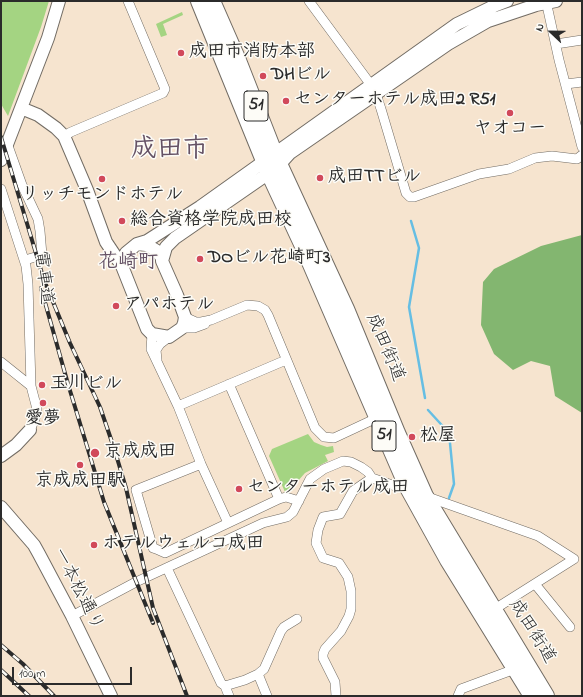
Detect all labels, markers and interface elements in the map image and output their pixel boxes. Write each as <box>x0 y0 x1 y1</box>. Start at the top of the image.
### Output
north arrow <box>531 12 571 52</box>
text: N <box>531 21 549 34</box>
place label: 成田市消防本部 <box>189 42 315 64</box>
marker: 成田市消防本部 <box>176 48 186 58</box>
place label: DHビル <box>271 65 331 87</box>
marker: DHビル <box>258 71 268 81</box>
place label: センターホテル成田2 R51 <box>294 90 495 112</box>
road number: 51 <box>244 91 268 121</box>
marker: センターホテル成田2 R51 <box>281 96 291 106</box>
marker: ヤオコー <box>505 108 515 118</box>
place label: ヤオコー <box>474 119 546 141</box>
district label: 成田市 <box>131 136 209 168</box>
place label: 成田TTビル <box>328 167 421 189</box>
marker: 成田TTビル <box>315 173 325 183</box>
marker: リッチモンドホテル <box>97 174 107 184</box>
place label: リッチモンドホテル <box>21 185 183 207</box>
place label: 総合資格学院成田校 <box>130 210 292 232</box>
marker: 総合資格学院成田校 <box>117 216 127 226</box>
place label: DOビル花崎町3 <box>208 248 330 270</box>
street label: 電車道 <box>28 250 56 306</box>
district label: 花崎町 <box>98 252 158 276</box>
marker: DOビル花崎町3 <box>195 254 205 264</box>
place label: アパホテル <box>124 295 214 317</box>
marker: アパホテル <box>111 301 121 311</box>
street label: 成田街道 <box>360 311 408 385</box>
place label: 玉川ビル <box>50 374 122 396</box>
marker: 玉川ビル <box>37 380 47 390</box>
marker: 愛夢 <box>38 398 48 408</box>
place label: 愛夢 <box>25 409 61 431</box>
road number: 51 <box>372 421 396 451</box>
place label: 松屋 <box>420 426 456 448</box>
marker: 松屋 <box>407 432 417 442</box>
place label: 京成成田 <box>104 442 176 464</box>
marker: 京成成田 <box>89 447 101 459</box>
marker: 京成成田駅 <box>75 460 85 470</box>
place label: 京成成田駅 <box>35 471 125 493</box>
place label: センターホテル成田 <box>247 478 409 500</box>
marker: センターホテル成田 <box>234 484 244 494</box>
place label: ホテルウェルコ成田 <box>102 534 264 556</box>
marker: ホテルウェルコ成田 <box>89 540 99 550</box>
street label: 一本松通り <box>47 545 107 635</box>
street label: 成田街道 <box>503 596 559 668</box>
scale bar <box>14 659 134 685</box>
text: 100 m <box>19 665 46 683</box>

